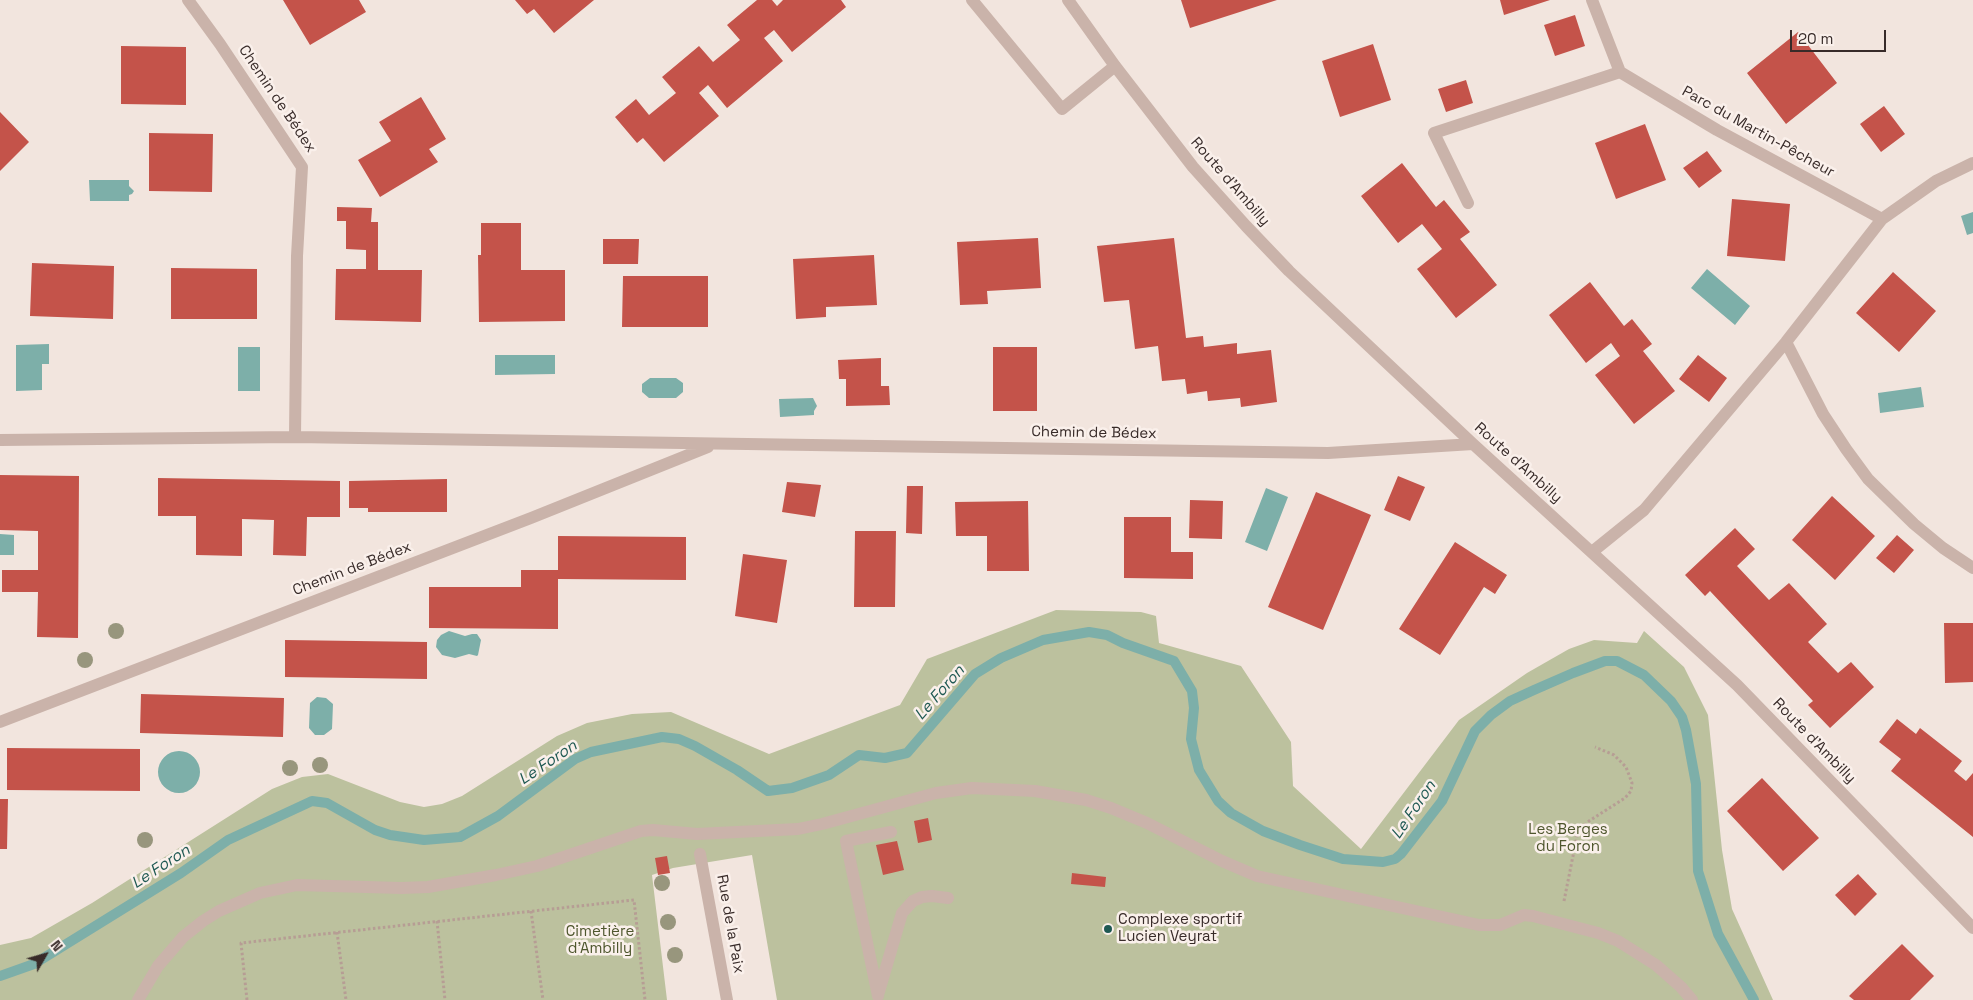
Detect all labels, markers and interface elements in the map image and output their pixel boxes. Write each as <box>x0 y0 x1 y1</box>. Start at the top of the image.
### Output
scale bar <box>1793 20 1889 52</box>
text: 20 m <box>1798 29 1833 48</box>
street label: Chemin de Bédex <box>234 42 320 156</box>
street label: Parc du Martin-Pêcheur <box>1679 82 1837 182</box>
street label: Route d'Ambilly <box>1187 134 1273 230</box>
street label: Route d'Ambilly <box>1471 419 1565 507</box>
street label: Chemin de Bédex <box>1031 423 1157 443</box>
street label: Chemin de Bédex <box>290 538 414 600</box>
water label: Le Foron <box>911 662 969 724</box>
street label: Route d'Ambilly <box>1769 695 1859 787</box>
water label: Le Foron <box>515 737 581 789</box>
water label: Le Foron <box>1388 777 1440 843</box>
park label: Les Berges du Foron <box>1528 821 1608 856</box>
water label: Le Foron <box>128 841 194 893</box>
street label: Rue de la Paix <box>712 873 748 975</box>
place label: Complexe sportif Lucien Veyrat <box>1118 911 1242 946</box>
park label: Cimetière d'Ambilly <box>566 923 634 958</box>
marker: Complexe sportif Lucien Veyrat <box>1102 923 1114 935</box>
north arrow <box>20 930 70 980</box>
text: N <box>47 937 67 955</box>

